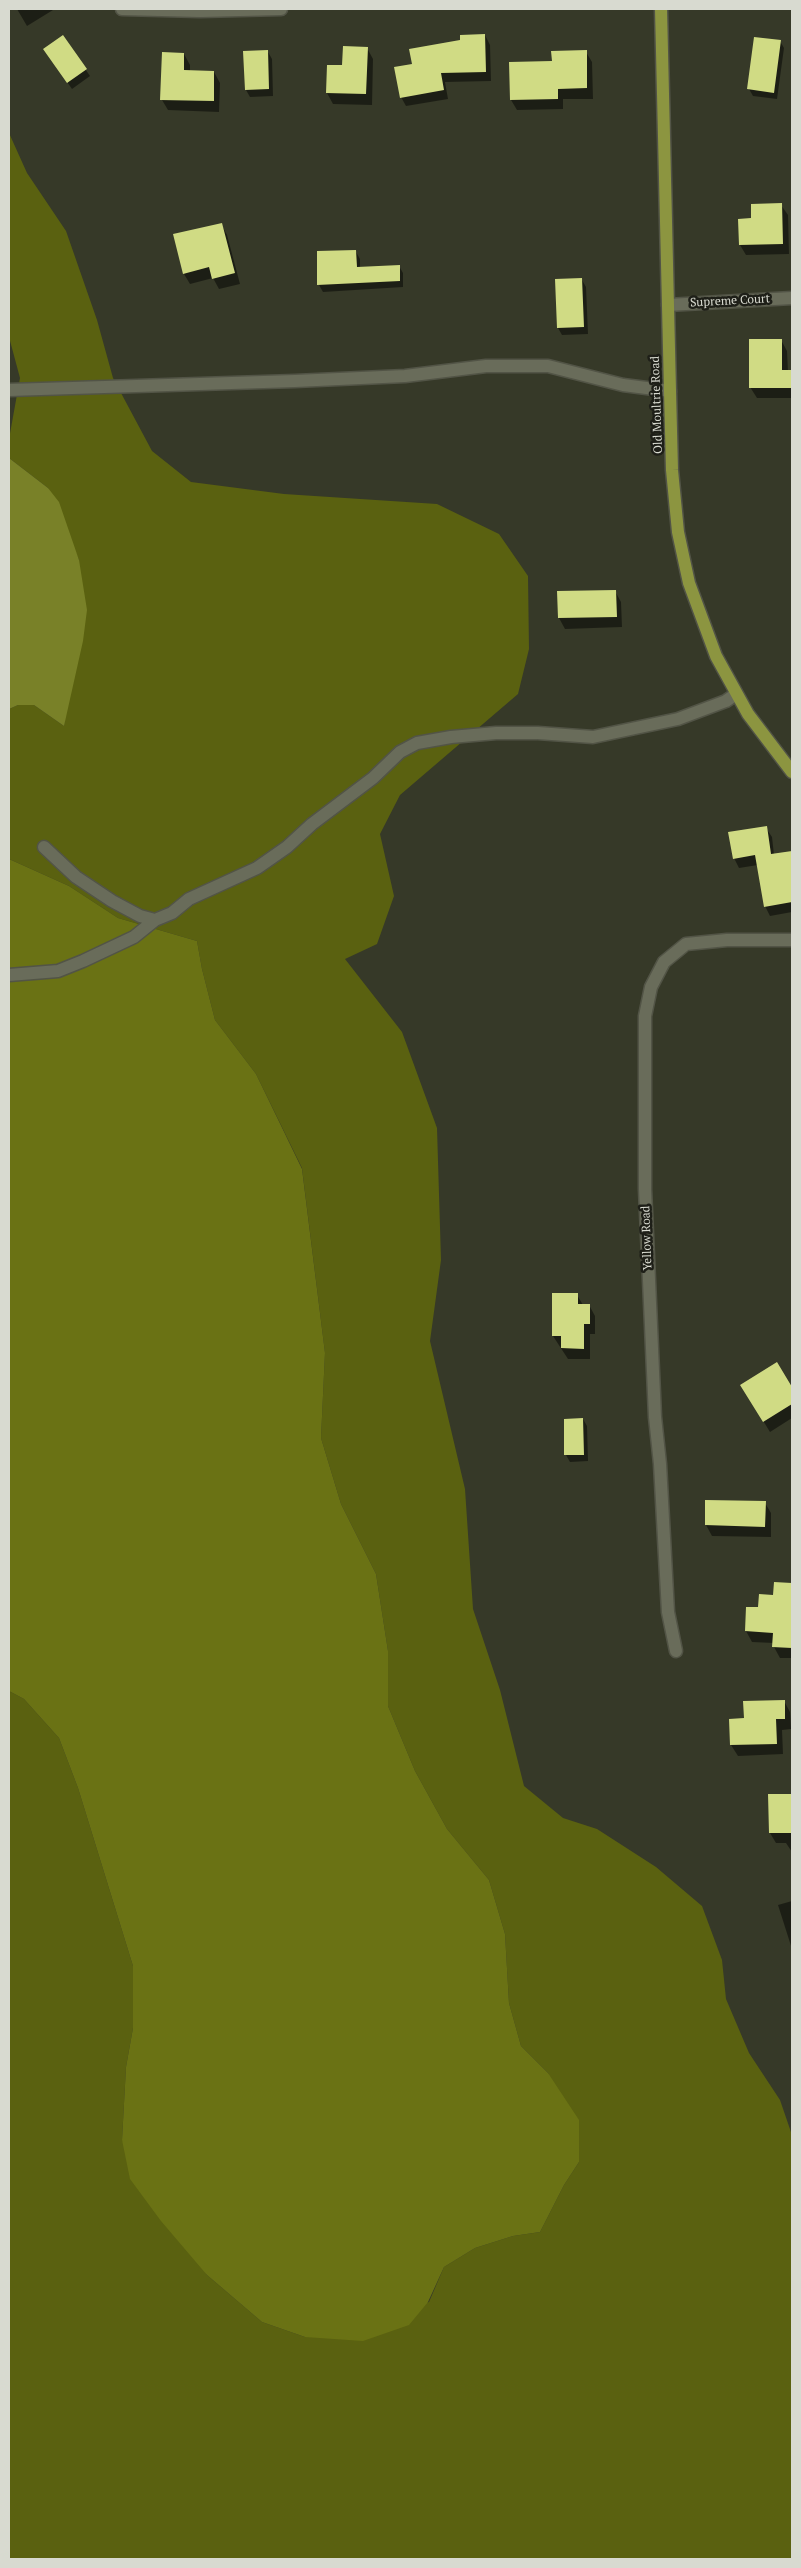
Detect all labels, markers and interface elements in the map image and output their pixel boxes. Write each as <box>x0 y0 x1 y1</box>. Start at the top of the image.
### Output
street label: Supreme Court <box>690 292 770 310</box>
street label: Old Moultrie Road <box>648 356 666 454</box>
street label: Yellow Road <box>639 1205 655 1271</box>

